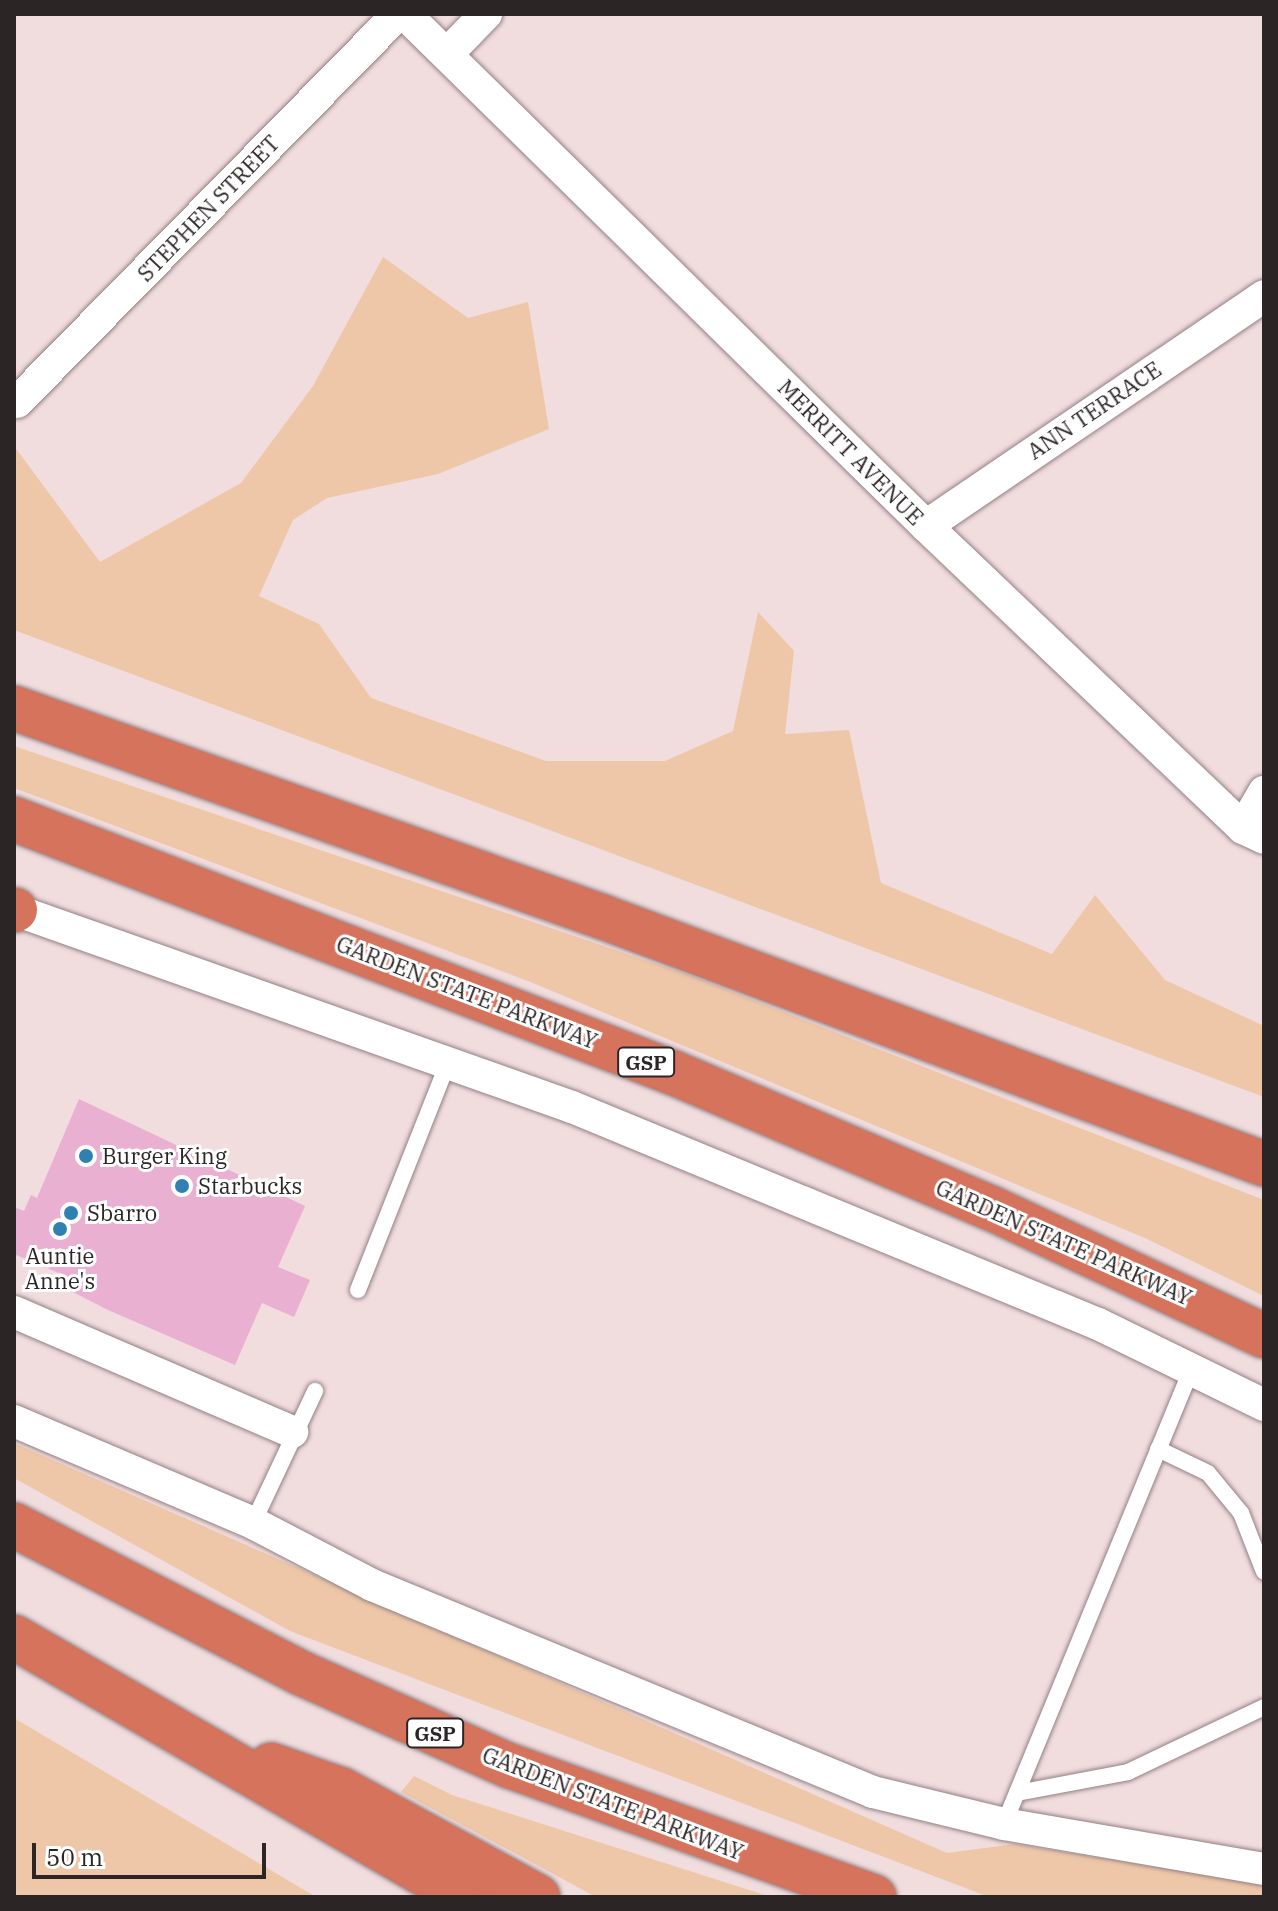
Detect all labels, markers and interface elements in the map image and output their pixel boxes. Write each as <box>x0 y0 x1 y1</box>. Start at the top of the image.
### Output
street label: STEPHEN STREET <box>132 129 284 287</box>
street label: ANN TERRACE <box>1022 356 1166 464</box>
street label: MERRITT AVENUE <box>773 374 929 530</box>
street label: GARDEN STATE PARKWAY <box>333 930 601 1054</box>
road number: GSP <box>616 1046 676 1078</box>
place label: Burger King <box>102 1143 227 1169</box>
marker: Burger King <box>77 1147 95 1165</box>
place label: Starbucks <box>198 1173 302 1199</box>
street label: GARDEN STATE PARKWAY <box>932 1174 1196 1310</box>
marker: Starbucks <box>173 1177 191 1195</box>
place label: Sbarro <box>87 1200 157 1226</box>
marker: Sbarro <box>62 1204 80 1222</box>
marker: Auntie Anne's <box>51 1220 69 1238</box>
place label: Auntie Anne's <box>25 1242 95 1294</box>
road number: GSP <box>405 1717 465 1749</box>
street label: GARDEN STATE PARKWAY <box>479 1741 747 1865</box>
scale bar <box>36 1827 270 1877</box>
text: 50 m <box>46 1841 103 1873</box>

